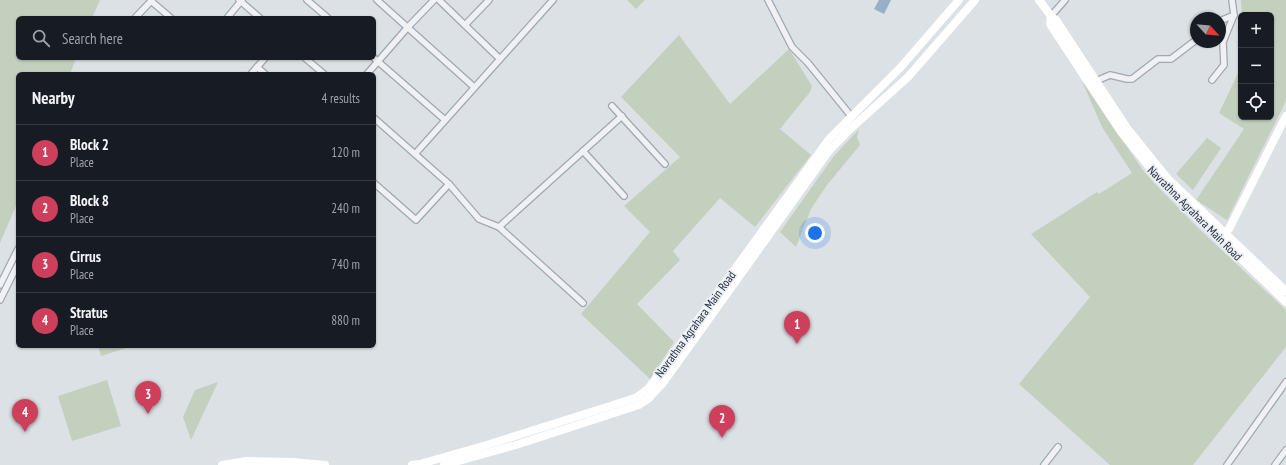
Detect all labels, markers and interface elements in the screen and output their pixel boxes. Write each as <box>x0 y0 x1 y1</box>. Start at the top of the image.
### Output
north arrow <box>1190 12 1226 48</box>
map controls <box>1238 12 1274 120</box>
button: + <box>1238 12 1274 48</box>
search box <box>16 16 376 60</box>
icon: search <box>30 27 52 49</box>
text: Search here <box>62 29 123 48</box>
button: − <box>1238 48 1274 84</box>
button: locate <box>1238 84 1274 120</box>
text: Nearby <box>32 87 75 109</box>
text: 4 results <box>321 90 360 107</box>
text: Block 2 <box>70 135 109 154</box>
text: 1 <box>42 144 48 161</box>
text: 120 m <box>331 144 360 161</box>
text: Place <box>70 154 94 171</box>
street label: Navrathna Agrahara Main Road <box>1145 163 1245 263</box>
text: Block 8 <box>70 191 109 210</box>
text: 2 <box>42 200 48 217</box>
text: 240 m <box>331 200 360 217</box>
text: Place <box>70 210 94 227</box>
your location <box>805 223 825 243</box>
text: Cirrus <box>70 247 101 266</box>
text: 3 <box>42 256 48 273</box>
text: 740 m <box>331 256 360 273</box>
text: Place <box>70 266 94 283</box>
street label: Navrathna Agrahara Main Road <box>651 268 739 380</box>
text: Stratus <box>70 303 108 322</box>
pin: 1 <box>784 311 810 344</box>
text: 4 <box>42 312 48 329</box>
text: 880 m <box>331 312 360 329</box>
text: Place <box>70 322 94 339</box>
pin: 3 <box>135 381 161 414</box>
pin: 4 <box>12 399 38 432</box>
pin: 2 <box>709 405 735 438</box>

